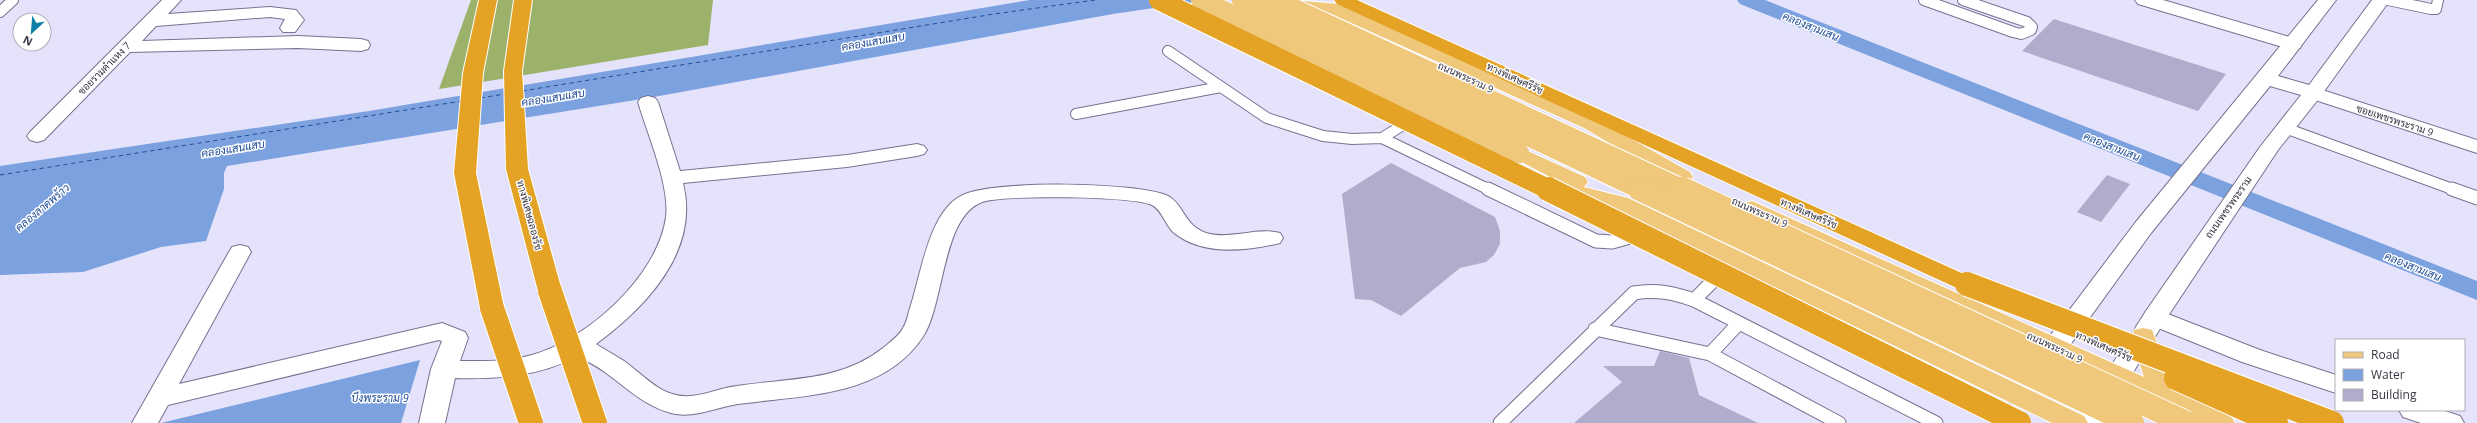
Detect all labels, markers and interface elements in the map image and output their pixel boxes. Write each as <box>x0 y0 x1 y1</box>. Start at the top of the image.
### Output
water label: คลองสามเสน <box>1780 8 1842 44</box>
north arrow <box>12 12 52 52</box>
water label: คลองแสนแสบ <box>840 28 906 54</box>
text: N <box>20 33 35 50</box>
street label: ซอยรามคำแหง 7 <box>74 38 134 98</box>
street label: ถนนพระราม 9 <box>1436 58 1496 96</box>
street label: ทางพิเศษศรีรัช <box>1484 59 1546 97</box>
water label: คลองแสนแสบ <box>520 85 586 109</box>
street label: ซอยเพชรพระราม 9 <box>2355 101 2436 139</box>
water label: คลองสามเสน <box>2081 128 2143 164</box>
water label: คลองแสนแสบ <box>200 136 266 160</box>
street label: ถนนเพชรพระราม <box>2201 173 2255 241</box>
street label: ทางพิเศษฉลองรัช <box>514 178 546 252</box>
water label: คลองลาดพร้าว <box>12 180 73 234</box>
street label: ถนนพระราม 9 <box>1730 193 1791 231</box>
street label: ทางพิเศษศรีรัช <box>1778 194 1840 232</box>
water label: คลองสามเสน <box>2382 248 2444 284</box>
street label: ทางพิเศษศรีรัช <box>2073 327 2135 365</box>
street label: ถนนพระราม 9 <box>2025 328 2085 366</box>
legend <box>2335 339 2465 411</box>
text: Road <box>2371 346 2400 363</box>
text: Water <box>2371 366 2405 383</box>
text: Building <box>2371 386 2417 403</box>
water label: บึงพระราม 9 <box>351 390 409 405</box>

